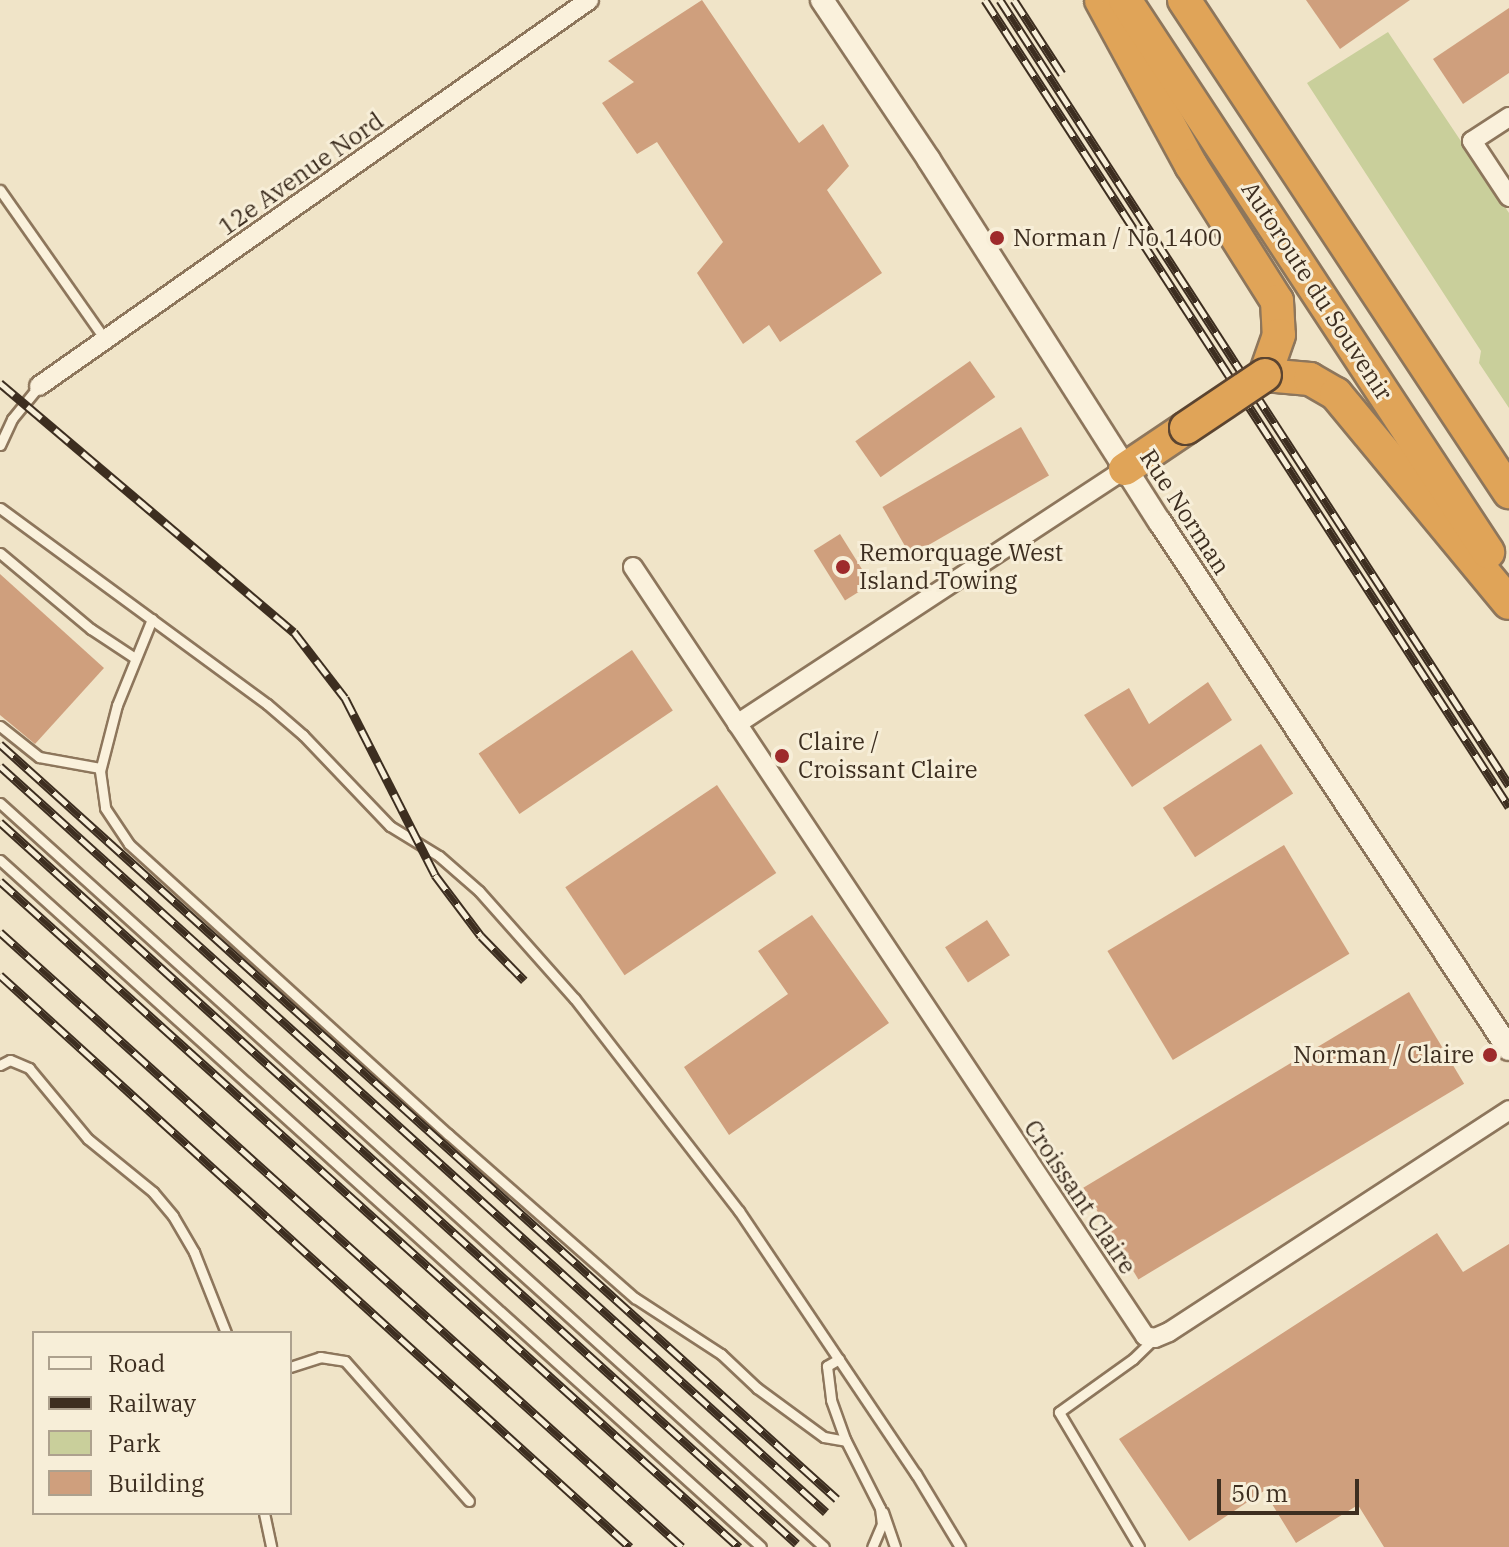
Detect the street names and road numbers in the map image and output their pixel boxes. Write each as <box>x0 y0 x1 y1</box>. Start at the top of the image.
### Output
street label: 12e Avenue Nord <box>213 106 389 242</box>
street label: Autoroute du Souvenir <box>1235 176 1399 406</box>
street label: Rue Norman <box>1134 444 1236 580</box>
street label: Croissant Claire <box>1018 1114 1142 1280</box>

